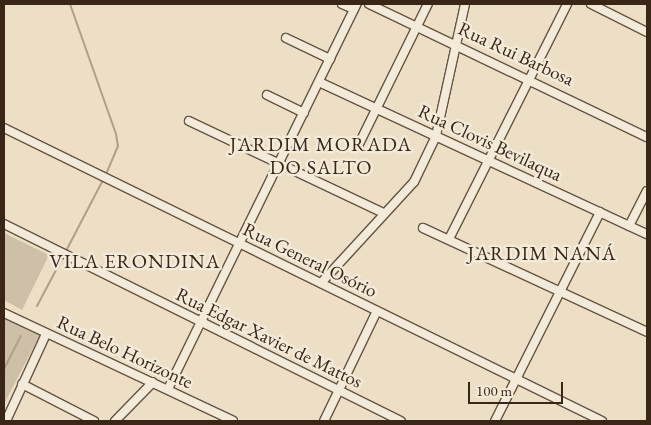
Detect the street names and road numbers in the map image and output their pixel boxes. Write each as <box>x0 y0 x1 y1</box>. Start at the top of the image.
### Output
street label: Rua Rui Barbosa <box>455 17 577 91</box>
street label: Rua Clovis Bevilaqua <box>414 100 566 186</box>
street label: Rua General Osório <box>239 218 381 302</box>
street label: Rua Edgar Xavier de Mattos <box>172 283 366 393</box>
street label: Rua Belo Horizonte <box>54 311 196 393</box>

